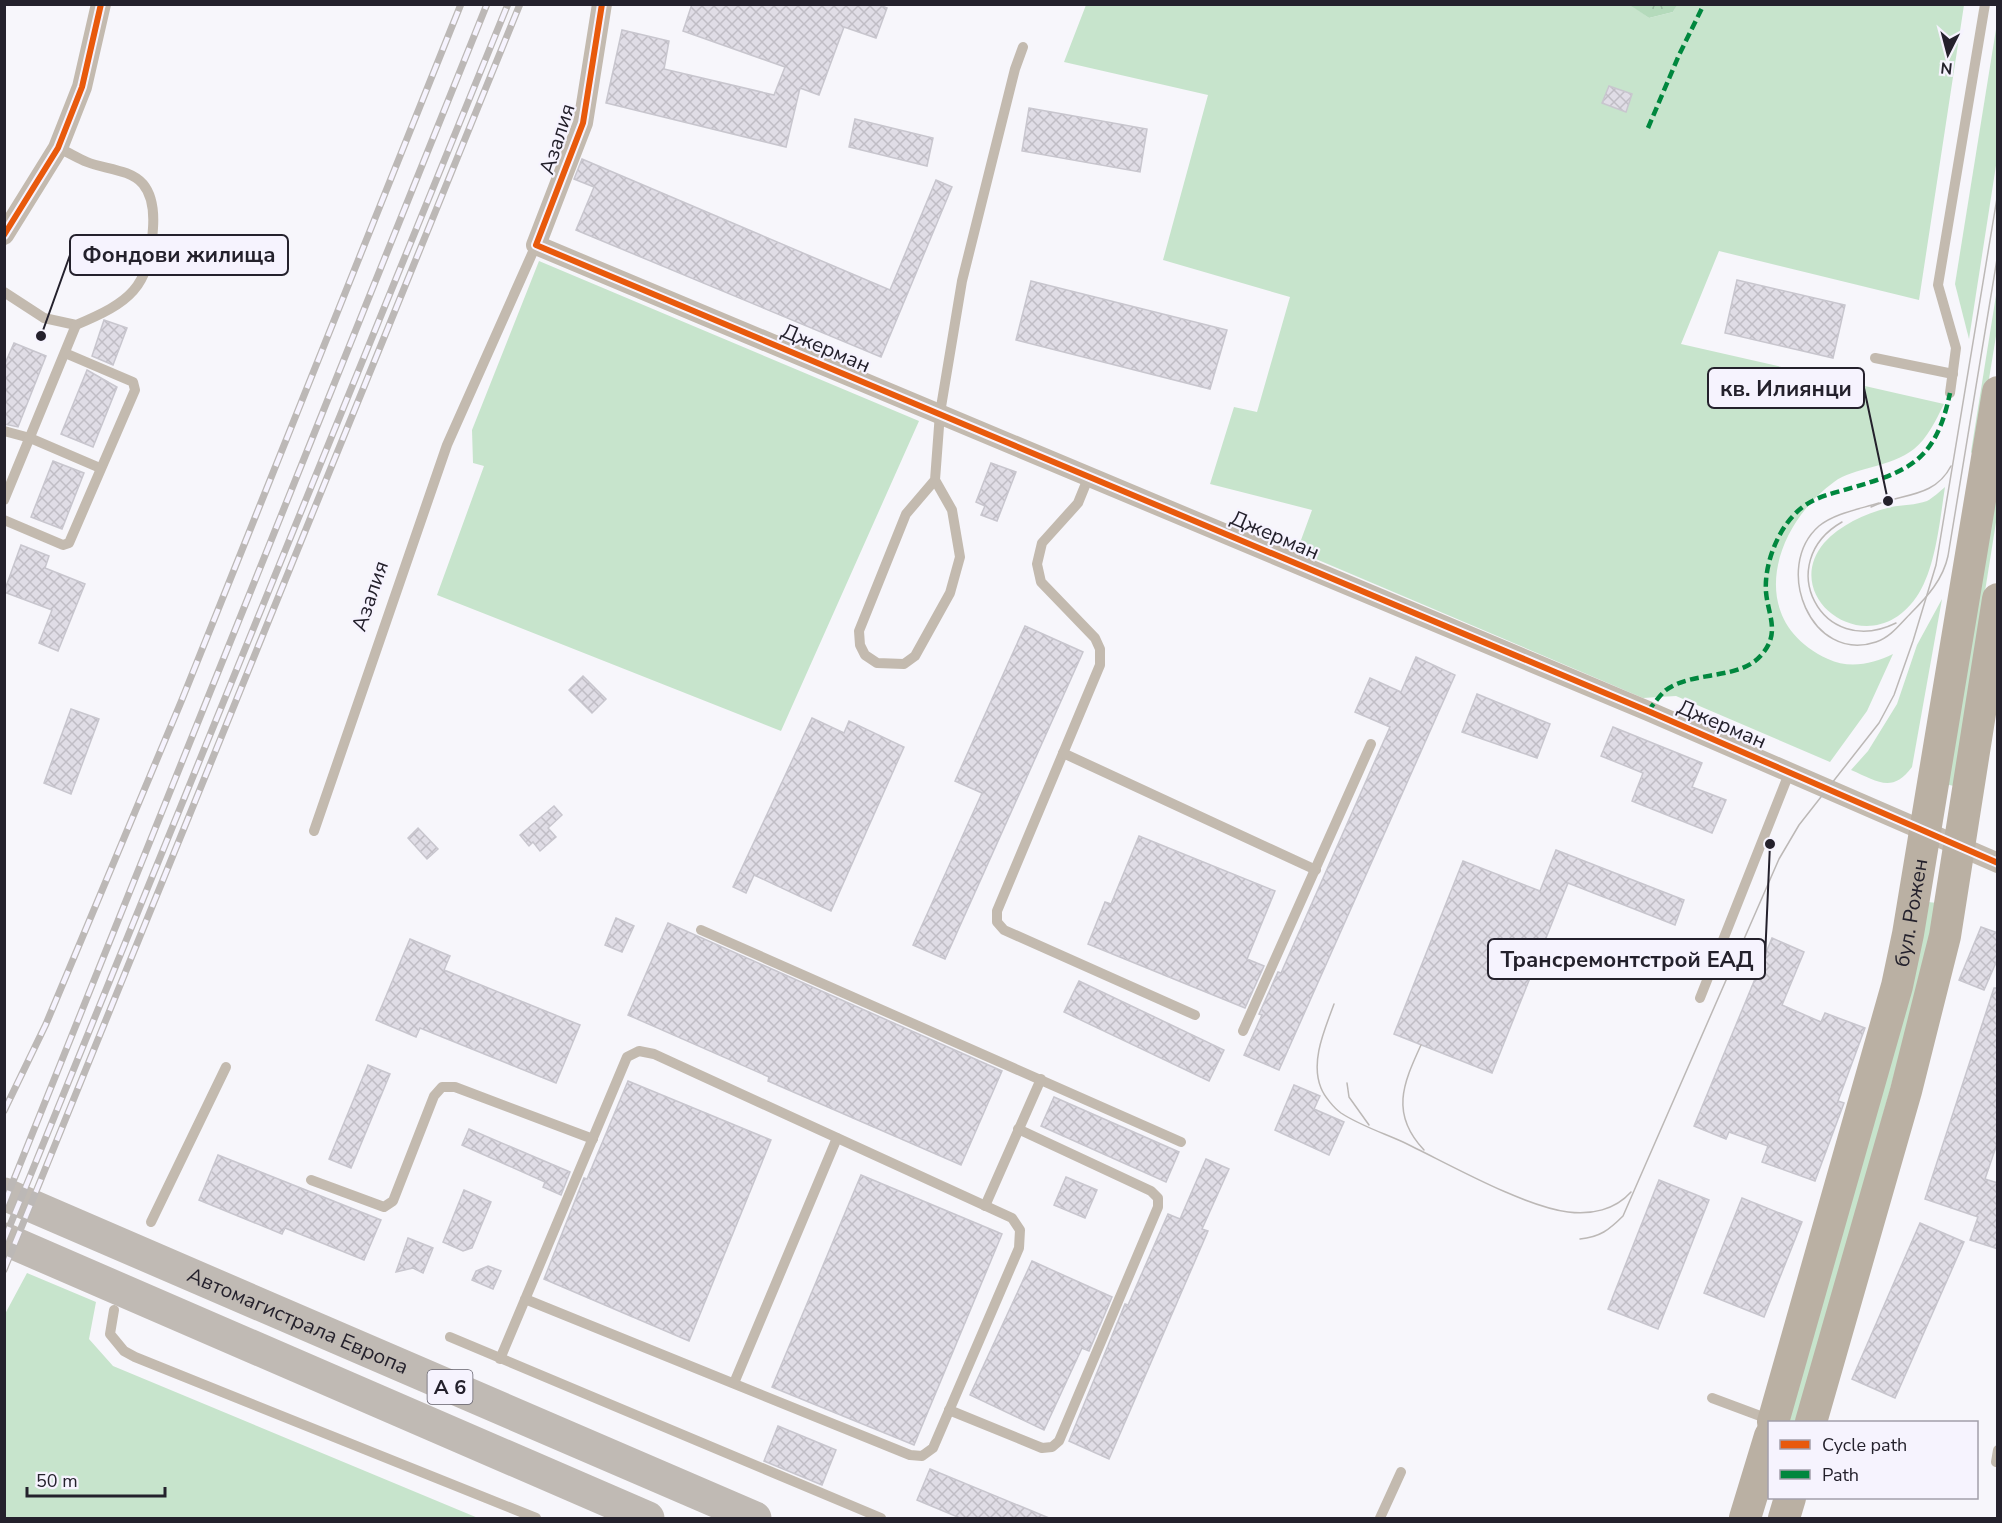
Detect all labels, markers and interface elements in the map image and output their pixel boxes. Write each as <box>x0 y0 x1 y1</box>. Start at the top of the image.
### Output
north arrow <box>1918 24 1978 84</box>
text: N <box>1939 56 1954 79</box>
street label: Азалия <box>532 100 582 178</box>
callout: Фондови жилища <box>70 235 288 275</box>
text: Фондови жилища <box>82 240 276 270</box>
street label: Джерман <box>777 317 875 379</box>
callout: кв. Илиянци <box>1708 368 1864 408</box>
text: кв. Илиянци <box>1720 374 1852 404</box>
street label: Джерман <box>1226 504 1324 566</box>
street label: Азалия <box>345 557 395 635</box>
street label: Джерман <box>1673 693 1771 755</box>
street label: бул. Рожен <box>1887 856 1934 969</box>
callout: Трансремонтстрой ЕАД <box>1488 939 1765 979</box>
text: Трансремонтстрой ЕАД <box>1501 945 1754 975</box>
street label: Автомагистрала Европа <box>183 1261 413 1381</box>
road number: A 6 <box>428 1370 472 1404</box>
legend <box>1768 1421 1978 1499</box>
text: Cycle path <box>1822 1433 1907 1457</box>
scale bar <box>27 1460 165 1498</box>
text: Path <box>1822 1463 1859 1487</box>
text: 50 m <box>36 1469 78 1493</box>

